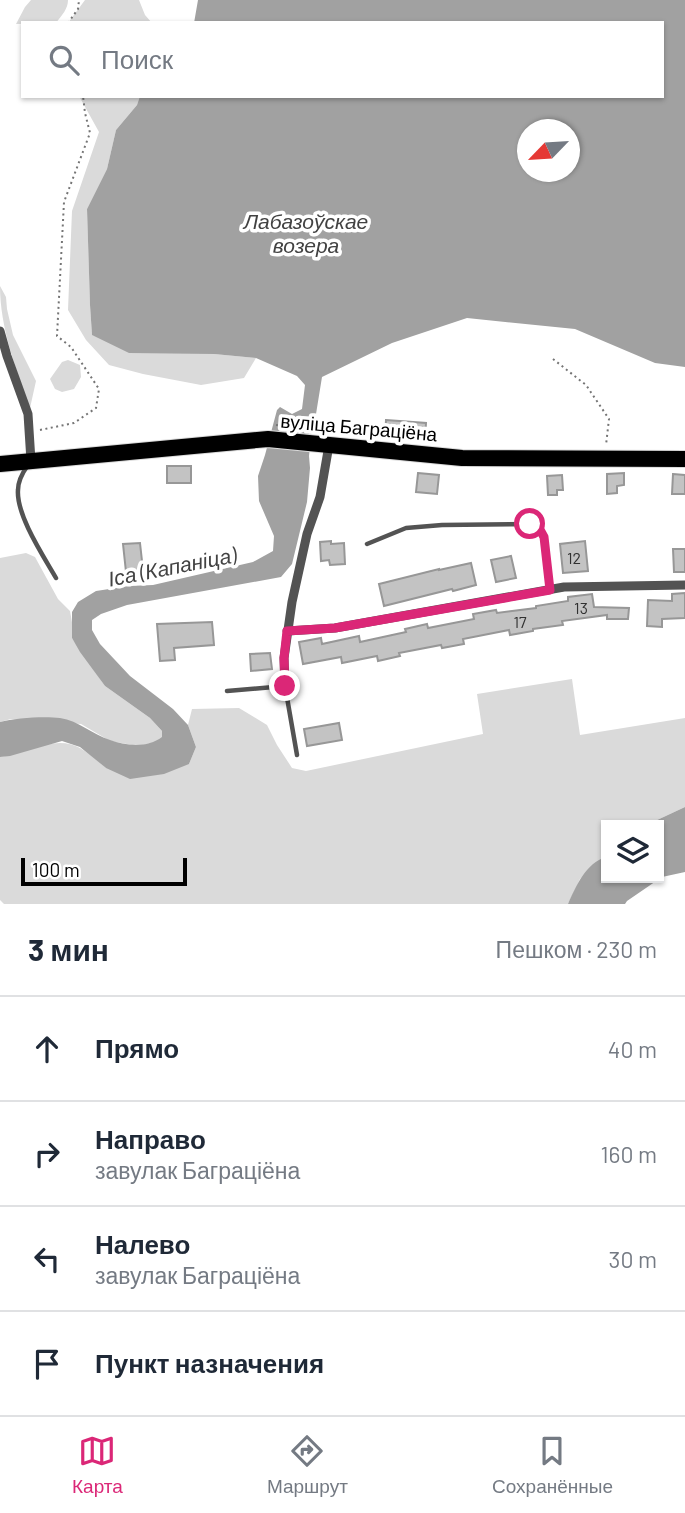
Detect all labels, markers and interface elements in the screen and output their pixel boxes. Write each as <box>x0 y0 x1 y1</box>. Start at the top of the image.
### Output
search box <box>21 21 664 98</box>
icon: search <box>45 41 83 79</box>
text: Поиск <box>101 43 173 74</box>
north arrow <box>517 119 580 182</box>
water label: Лабазоўскае возера <box>242 208 368 257</box>
street label: вуліца Баграціёна <box>280 409 439 445</box>
route start <box>514 508 545 539</box>
water label: Іса (Капаніца) <box>106 541 239 591</box>
house number: 12 <box>567 548 581 567</box>
house number: 13 <box>574 598 588 617</box>
house number: 17 <box>513 612 527 631</box>
route end <box>269 670 300 701</box>
map controls <box>601 820 664 883</box>
button: layers <box>601 820 664 883</box>
scale bar <box>21 855 187 887</box>
text: 100 m <box>32 858 80 881</box>
text: 3 мин <box>28 931 109 967</box>
text: Пешком · 230 m <box>496 935 657 963</box>
icon: ahead <box>28 1030 66 1068</box>
text: Прямо <box>95 1032 179 1063</box>
text: 40 m <box>608 1035 657 1063</box>
text: Направо <box>95 1123 206 1154</box>
icon: right <box>28 1135 66 1173</box>
text: 160 m <box>600 1140 657 1168</box>
text: завулак Баграціёна <box>95 1156 300 1184</box>
text: Налево <box>95 1228 190 1259</box>
icon: left <box>28 1240 66 1278</box>
text: 30 m <box>609 1245 657 1273</box>
text: завулак Баграціёна <box>95 1261 300 1289</box>
icon: arrive <box>28 1345 66 1383</box>
text: Пункт назначения <box>95 1347 324 1378</box>
tab: Карта <box>72 1432 123 1498</box>
tab: Маршрут <box>267 1432 348 1498</box>
tab: Сохранённые <box>492 1432 613 1498</box>

